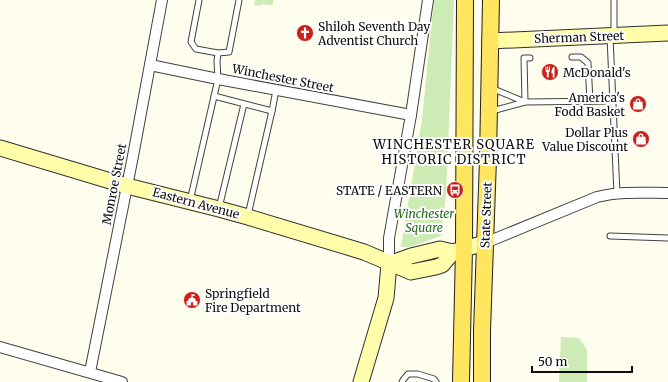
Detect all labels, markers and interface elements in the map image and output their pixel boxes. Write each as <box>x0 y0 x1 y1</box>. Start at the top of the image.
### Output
place label: Shiloh Seventh Day Adventist Church <box>317 19 430 48</box>
church icon: Shiloh Seventh Day Adventist Church <box>295 23 315 43</box>
street label: Sherman Street <box>534 28 625 46</box>
street label: Winchester Street <box>230 61 335 95</box>
restaurant icon: McDonald's <box>540 62 560 82</box>
place label: McDonald's <box>563 65 631 80</box>
place label: America's Fodd Basket <box>555 90 625 119</box>
shop icon: America's Fodd Basket <box>628 94 648 114</box>
place label: Dollar Plus Value Discount <box>541 125 628 154</box>
shop icon: Dollar Plus Value Discount <box>631 129 651 149</box>
district label: WINCHESTER SQUARE HISTORIC DISTRICT <box>372 136 535 168</box>
street label: Monroe Street <box>99 142 129 226</box>
bus stop icon: STATE / EASTERN <box>445 180 465 200</box>
street label: State Street <box>477 181 495 248</box>
place label: STATE / EASTERN <box>336 183 443 198</box>
street label: Eastern Avenue <box>151 184 241 222</box>
park label: Winchester Square <box>394 206 455 235</box>
place label: Springfield Fire Department <box>205 286 301 315</box>
public building icon: Springfield Fire Department <box>182 290 202 310</box>
scale bar <box>532 348 632 374</box>
text: 50 m <box>538 354 567 369</box>

